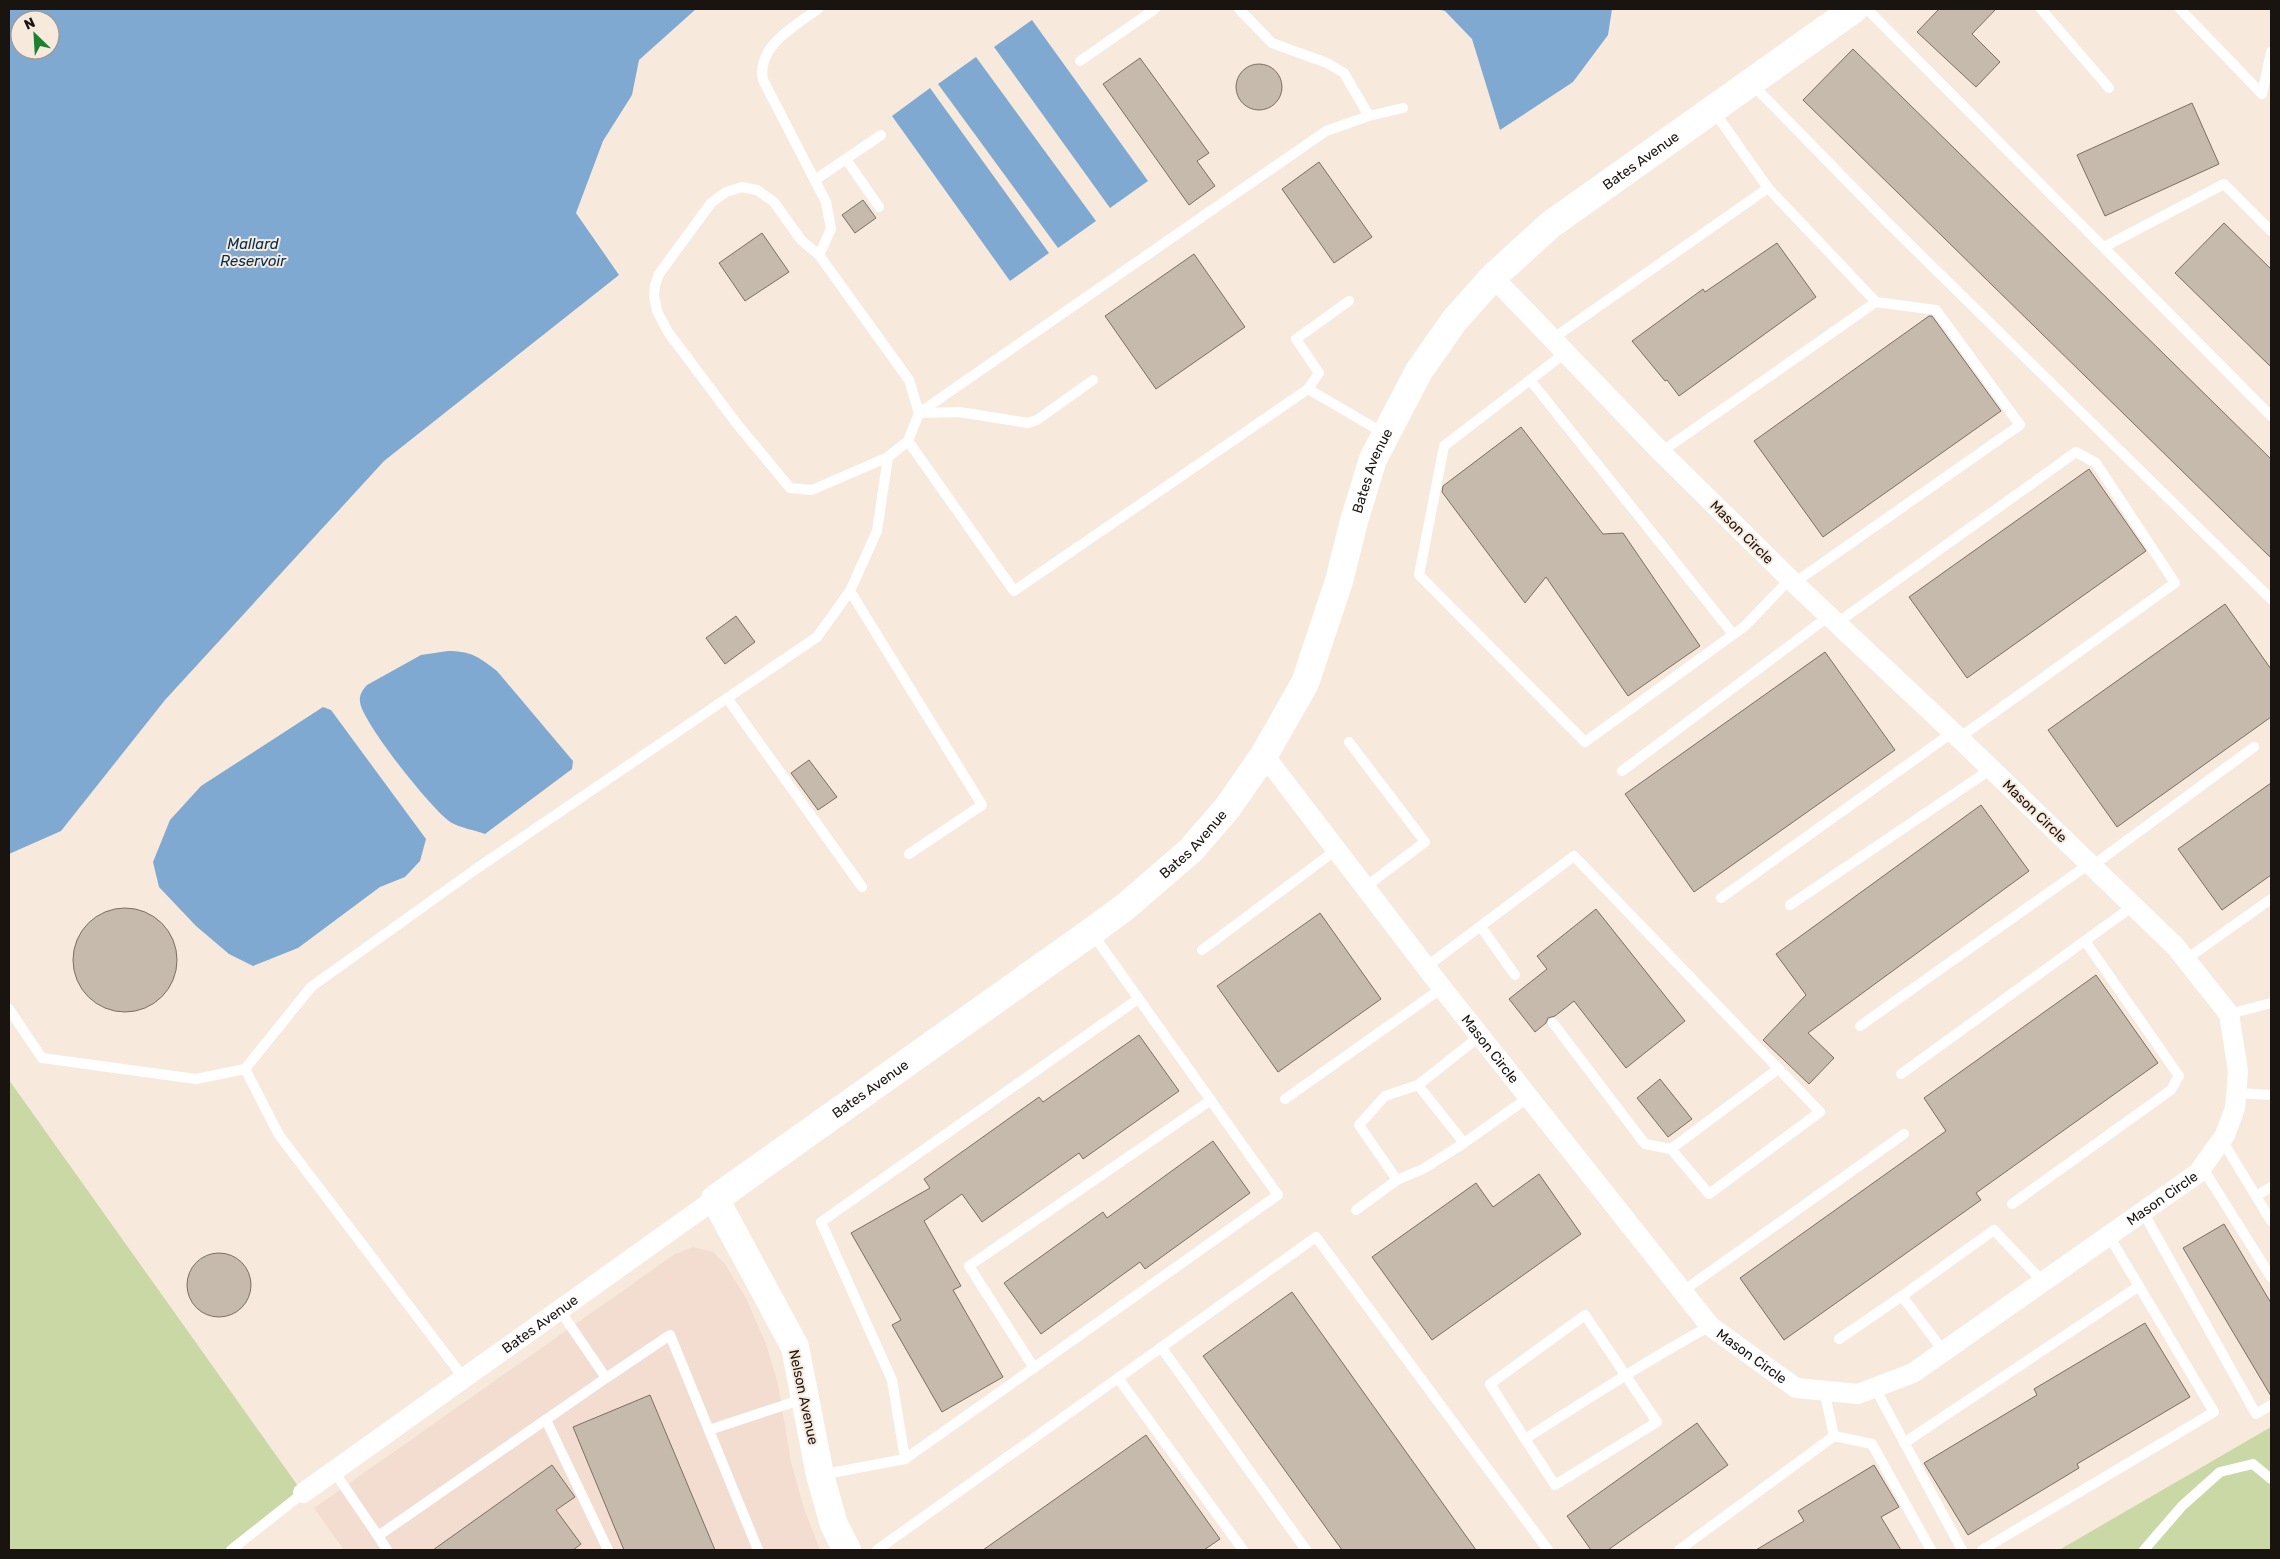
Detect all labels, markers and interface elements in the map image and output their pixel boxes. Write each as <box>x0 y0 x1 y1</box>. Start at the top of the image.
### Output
north arrow <box>10 10 60 60</box>
text: N <box>22 14 38 34</box>
street label: Bates Avenue <box>1600 128 1683 194</box>
water label: Mallard Reservoir <box>220 235 287 270</box>
street label: Bates Avenue <box>1349 426 1397 515</box>
street label: Mason Circle <box>1706 497 1777 568</box>
street label: Mason Circle <box>1999 776 2070 846</box>
street label: Bates Avenue <box>1156 806 1231 882</box>
street label: Mason Circle <box>1458 1012 1522 1087</box>
street label: Bates Avenue <box>829 1056 912 1122</box>
street label: Mason Circle <box>2124 1168 2201 1229</box>
street label: Bates Avenue <box>499 1291 582 1357</box>
street label: Mason Circle <box>1713 1325 1790 1388</box>
street label: Nelson Avenue <box>785 1348 822 1446</box>

